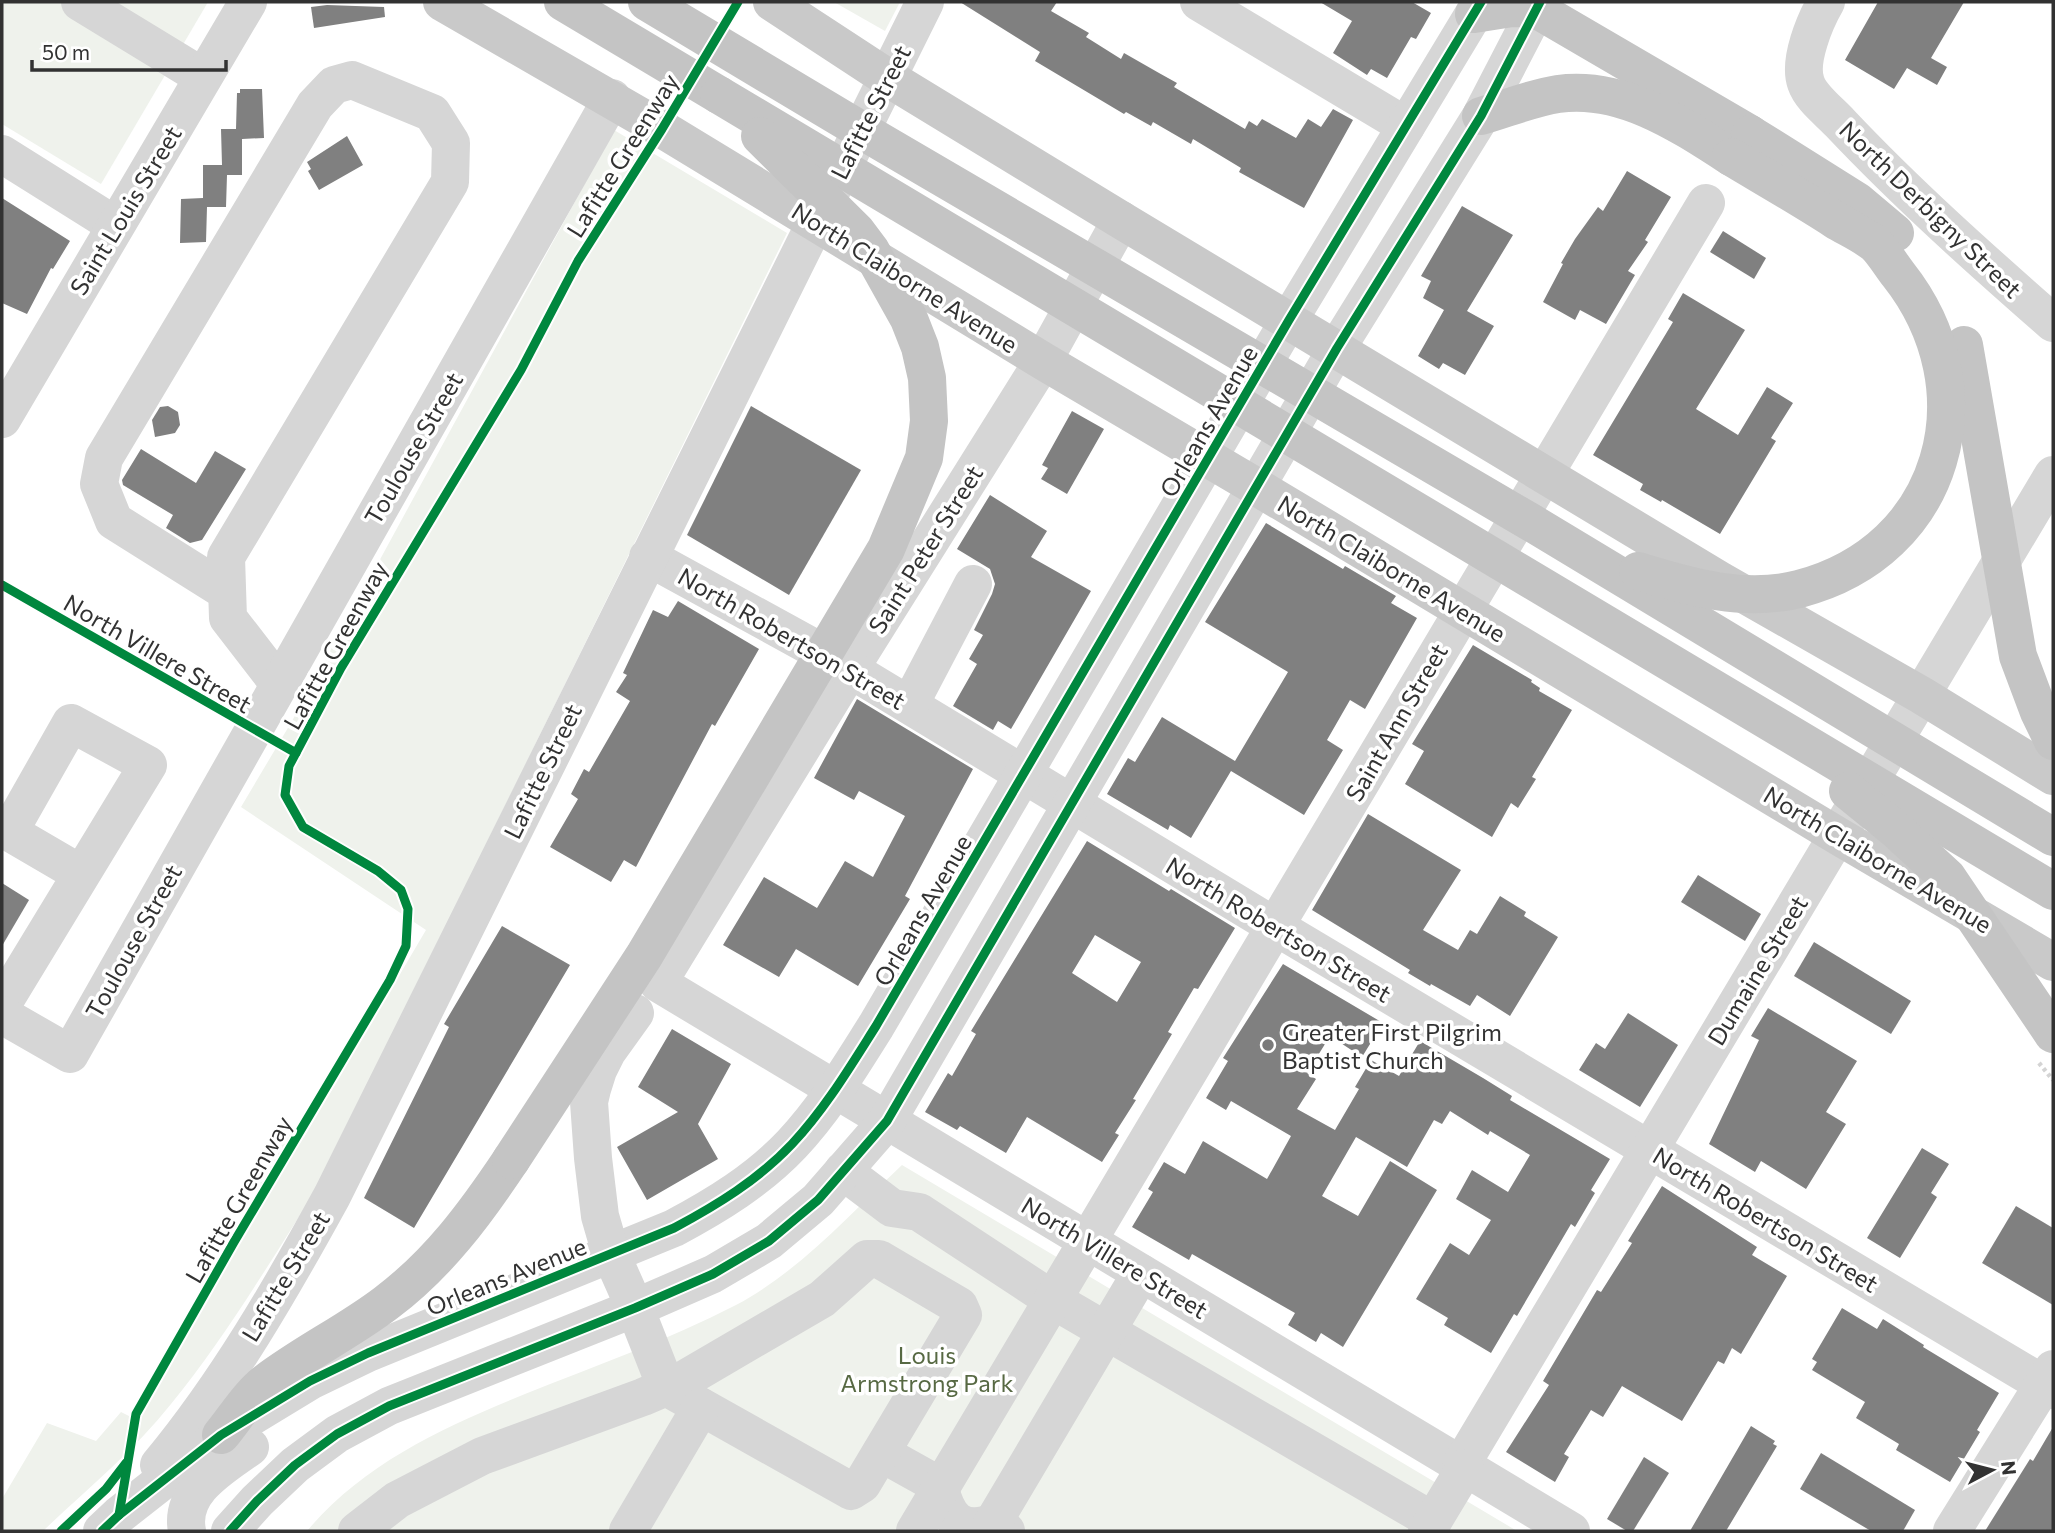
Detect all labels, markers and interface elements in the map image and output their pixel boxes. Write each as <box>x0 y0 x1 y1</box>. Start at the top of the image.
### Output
scale bar <box>32 28 226 72</box>
text: 50 m <box>42 39 90 64</box>
street label: Lafitte Street <box>824 40 916 184</box>
street label: Lafitte Greenway <box>560 68 684 242</box>
street label: North Derbigny Street <box>1834 115 2028 304</box>
street label: Saint Louis Street <box>63 120 187 300</box>
street label: North Claiborne Avenue <box>787 196 1023 358</box>
street label: Orleans Avenue <box>1153 340 1263 502</box>
street label: Toulouse Street <box>358 367 468 529</box>
street label: Saint Peter Street <box>862 460 988 638</box>
street label: North Claiborne Avenue <box>1273 488 1511 648</box>
street label: Lafitte Greenway <box>277 556 393 734</box>
street label: North Robertson Street <box>673 561 911 715</box>
street label: North Villere Street <box>59 587 257 719</box>
street label: Saint Ann Street <box>1339 638 1453 806</box>
street label: Lafitte Street <box>497 699 587 843</box>
street label: North Claiborne Avenue <box>1759 779 1997 939</box>
street label: Orleans Avenue <box>867 829 977 991</box>
street label: North Robertson Street <box>1161 850 1397 1008</box>
street label: Toulouse Street <box>79 859 187 1023</box>
street label: Dumaine Street <box>1701 890 1813 1050</box>
place label: Greater First Pilgrim Baptist Church <box>1282 1017 1502 1074</box>
marker: Greater First Pilgrim Baptist Church <box>1260 1037 1276 1053</box>
street label: Lafitte Greenway <box>178 1110 298 1288</box>
street label: North Robertson Street <box>1648 1140 1884 1298</box>
street label: North Villere Street <box>1017 1190 1213 1324</box>
street label: Lafitte Street <box>235 1206 335 1346</box>
street label: Orleans Avenue <box>422 1231 590 1321</box>
park label: Louis Armstrong Park <box>841 1340 1013 1397</box>
north arrow <box>1957 1435 2027 1505</box>
text: N <box>1997 1459 2022 1476</box>

